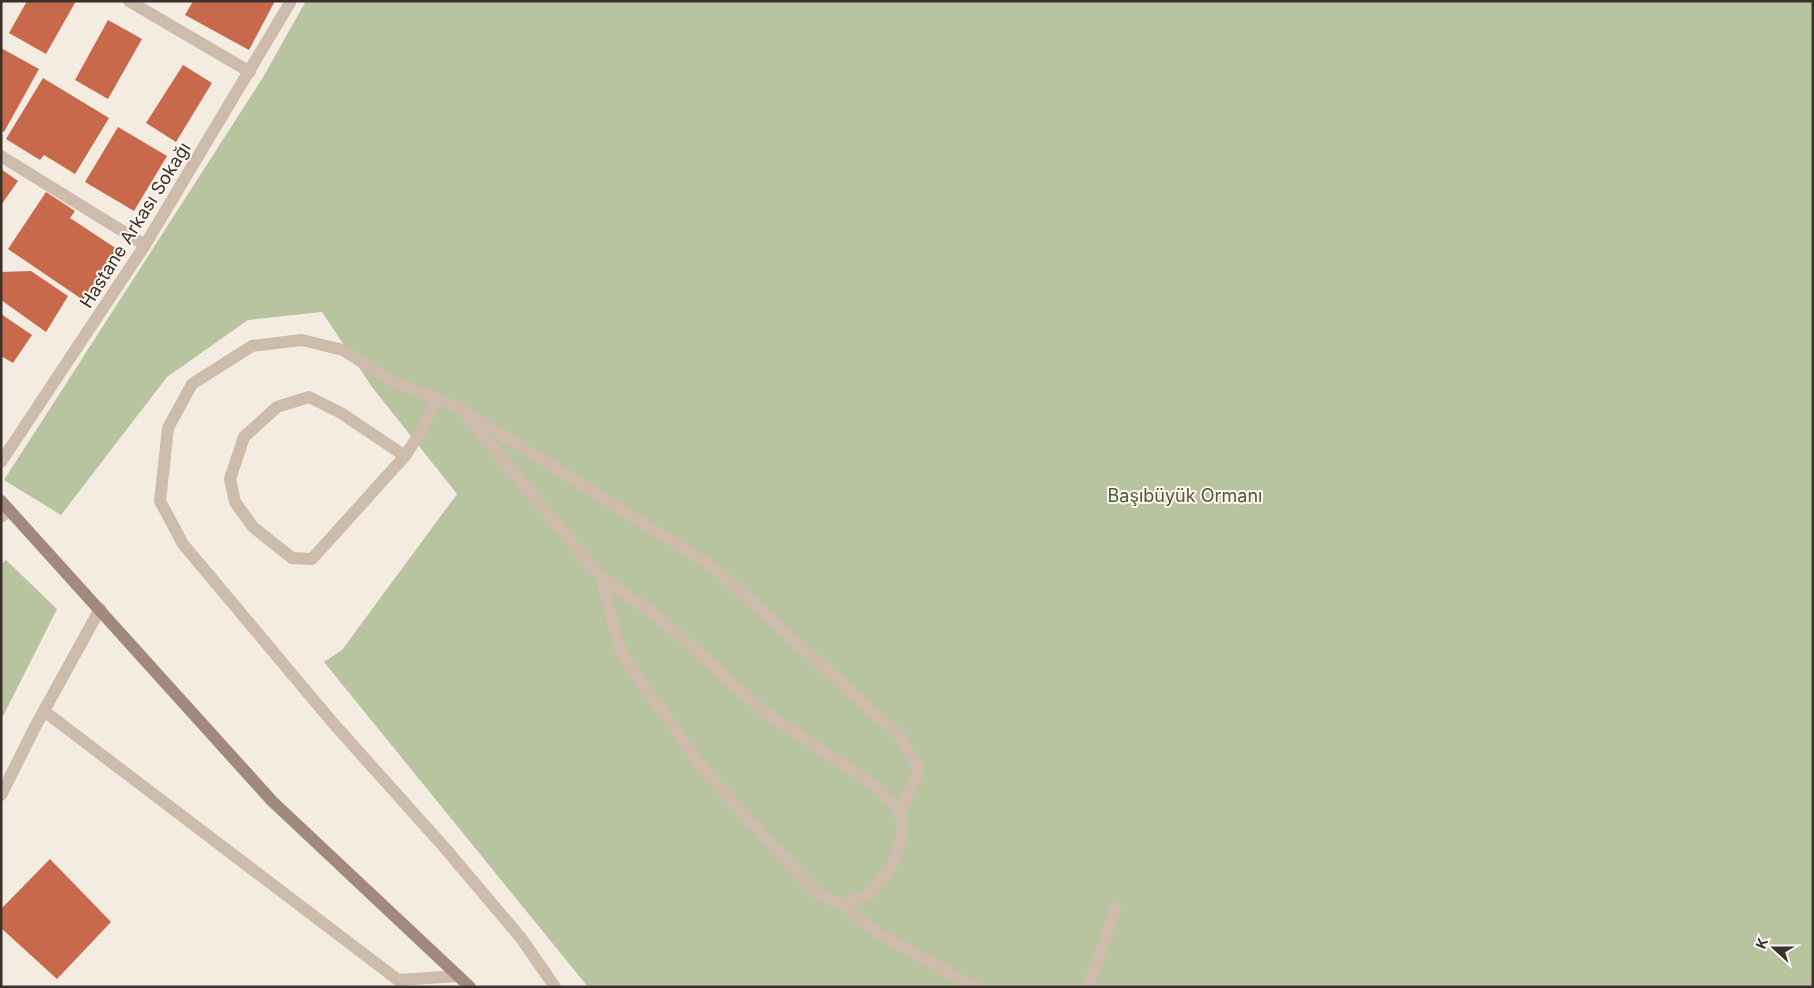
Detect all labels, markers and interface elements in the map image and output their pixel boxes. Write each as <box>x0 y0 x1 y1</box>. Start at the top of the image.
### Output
street label: Hastane Arkası Sokağı <box>75 138 195 312</box>
park label: Başıbüyük Ormanı <box>1108 485 1262 506</box>
north arrow <box>1749 923 1799 973</box>
text: K <box>1752 935 1771 951</box>

